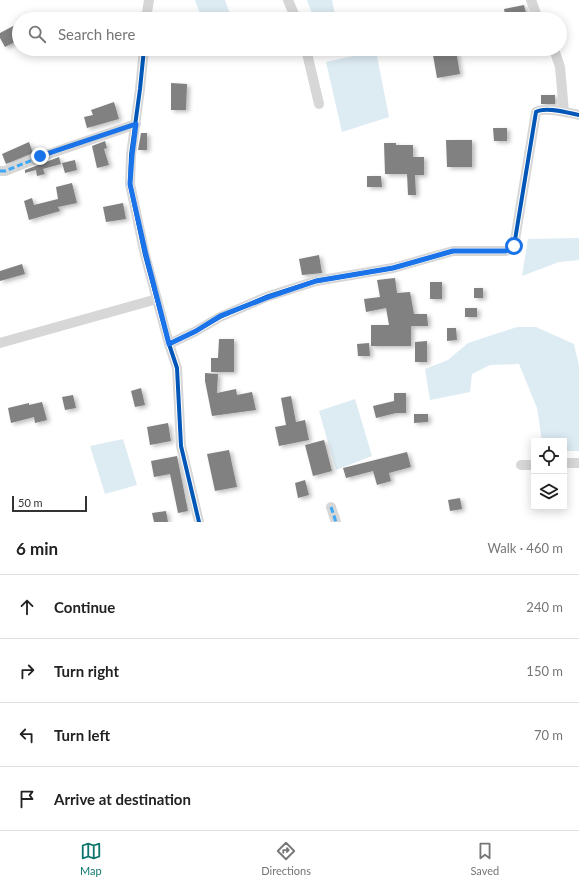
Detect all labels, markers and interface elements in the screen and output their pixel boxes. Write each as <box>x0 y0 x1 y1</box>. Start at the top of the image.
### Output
search box <box>12 12 567 56</box>
icon: search <box>26 23 48 45</box>
text: Search here <box>58 25 135 43</box>
route end <box>31 147 49 165</box>
route start <box>505 237 523 255</box>
map controls <box>531 438 567 510</box>
button: locate <box>531 438 567 474</box>
button: layers <box>531 474 567 510</box>
scale bar <box>12 494 87 513</box>
text: 50 m <box>18 496 43 509</box>
text: 6 min <box>16 538 58 559</box>
text: Walk · 460 m <box>487 540 563 556</box>
icon: ahead <box>16 596 38 618</box>
text: Continue <box>54 598 115 616</box>
text: 240 m <box>526 599 563 615</box>
icon: right <box>16 660 38 682</box>
text: Turn right <box>54 662 119 680</box>
text: 150 m <box>526 663 563 679</box>
icon: left <box>16 724 38 746</box>
text: Turn left <box>54 726 110 744</box>
text: 70 m <box>534 727 563 743</box>
icon: arrive <box>16 788 38 810</box>
text: Arrive at destination <box>54 790 191 808</box>
tab: Map <box>80 840 102 877</box>
tab: Directions <box>261 840 311 877</box>
tab: Saved <box>470 840 499 877</box>

